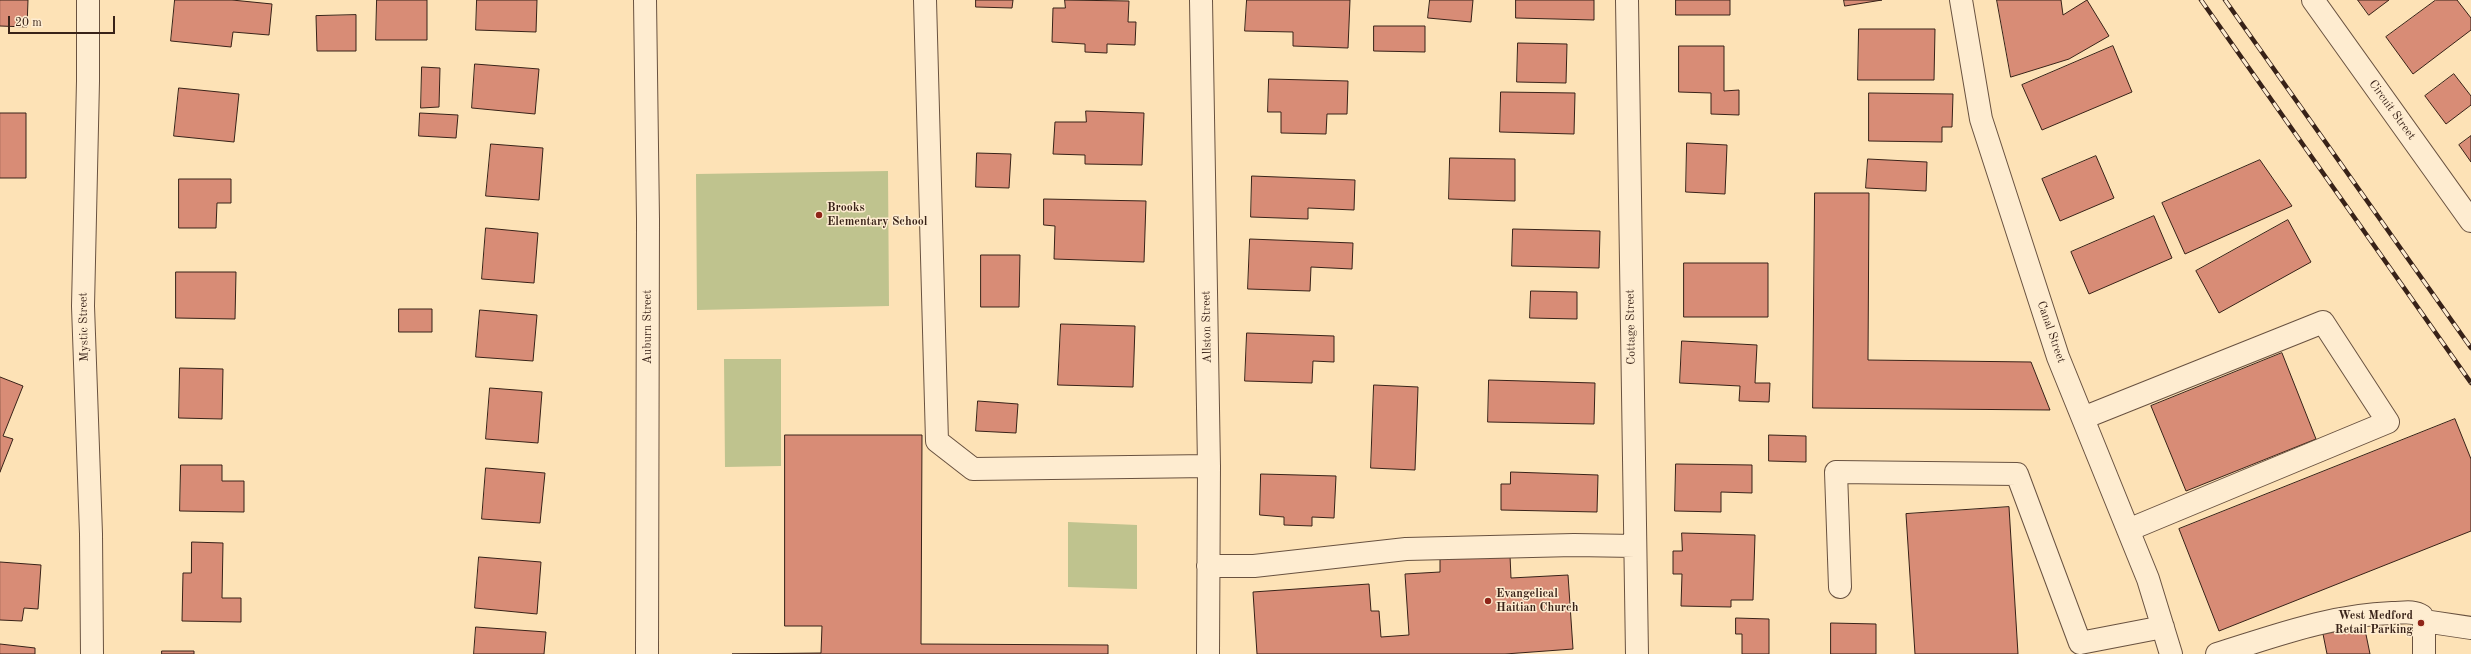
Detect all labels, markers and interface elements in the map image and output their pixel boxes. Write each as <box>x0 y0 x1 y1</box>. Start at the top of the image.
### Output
scale bar <box>10 8 117 34</box>
text: 20 m <box>15 17 42 29</box>
street label: Circuit Street <box>2365 77 2419 143</box>
place label: Brooks Elementary School <box>827 201 927 229</box>
marker: Brooks Elementary School <box>814 210 824 220</box>
street label: Cottage Street <box>1623 289 1639 365</box>
street label: Auburn Street <box>641 290 655 364</box>
street label: Allston Street <box>1199 291 1215 363</box>
street label: Mystic Street <box>76 292 92 362</box>
street label: Canal Street <box>2034 299 2068 365</box>
place label: Evangelical Haitian Church <box>1496 587 1578 615</box>
marker: Evangelical Haitian Church <box>1483 596 1493 606</box>
place label: West Medford Retail Parking <box>2335 609 2413 637</box>
marker: West Medford Retail Parking <box>2416 618 2426 628</box>

